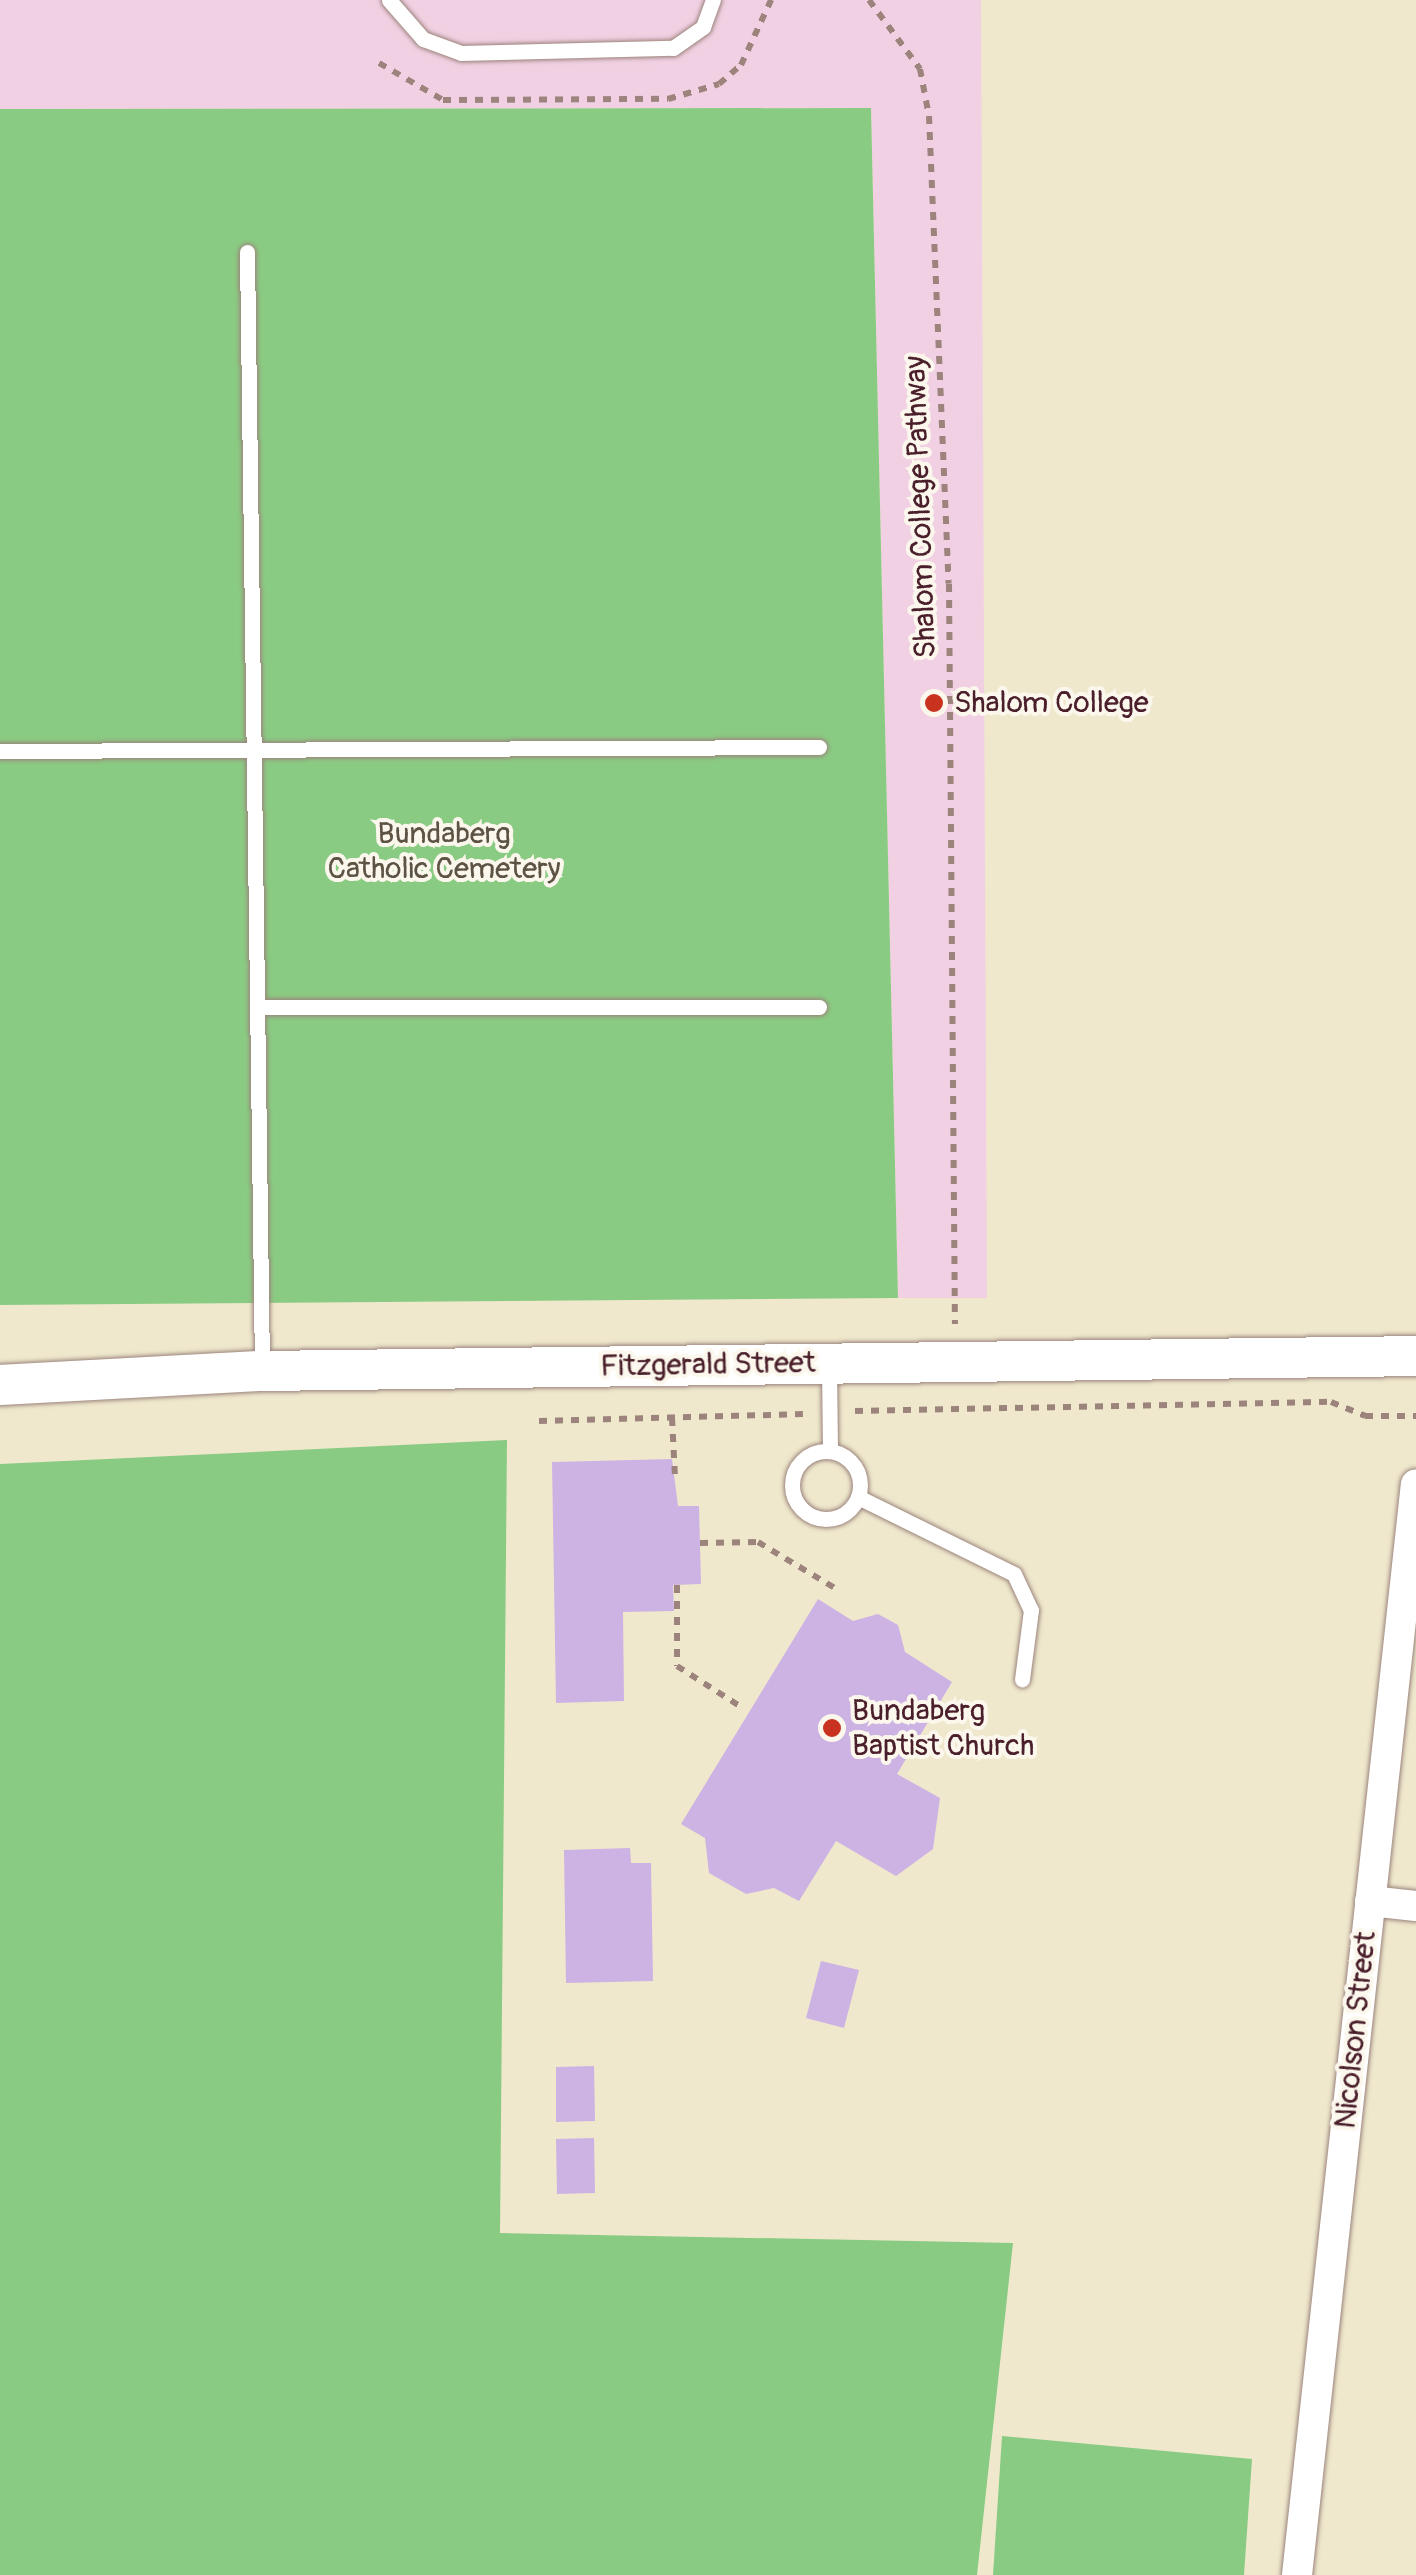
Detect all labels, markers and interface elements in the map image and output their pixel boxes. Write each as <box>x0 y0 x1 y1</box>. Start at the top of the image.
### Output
street label: Shalom College Pathway <box>898 355 944 659</box>
place label: Shalom College <box>954 685 1149 721</box>
marker: Shalom College <box>923 692 945 714</box>
park label: Bundaberg Catholic Cemetery <box>328 816 560 886</box>
street label: Fitzgerald Street <box>600 1345 816 1385</box>
place label: Bundaberg Baptist Church <box>852 1693 1034 1764</box>
marker: Bundaberg Baptist Church <box>821 1717 843 1739</box>
street label: Nicolson Street <box>1328 1930 1384 2130</box>

